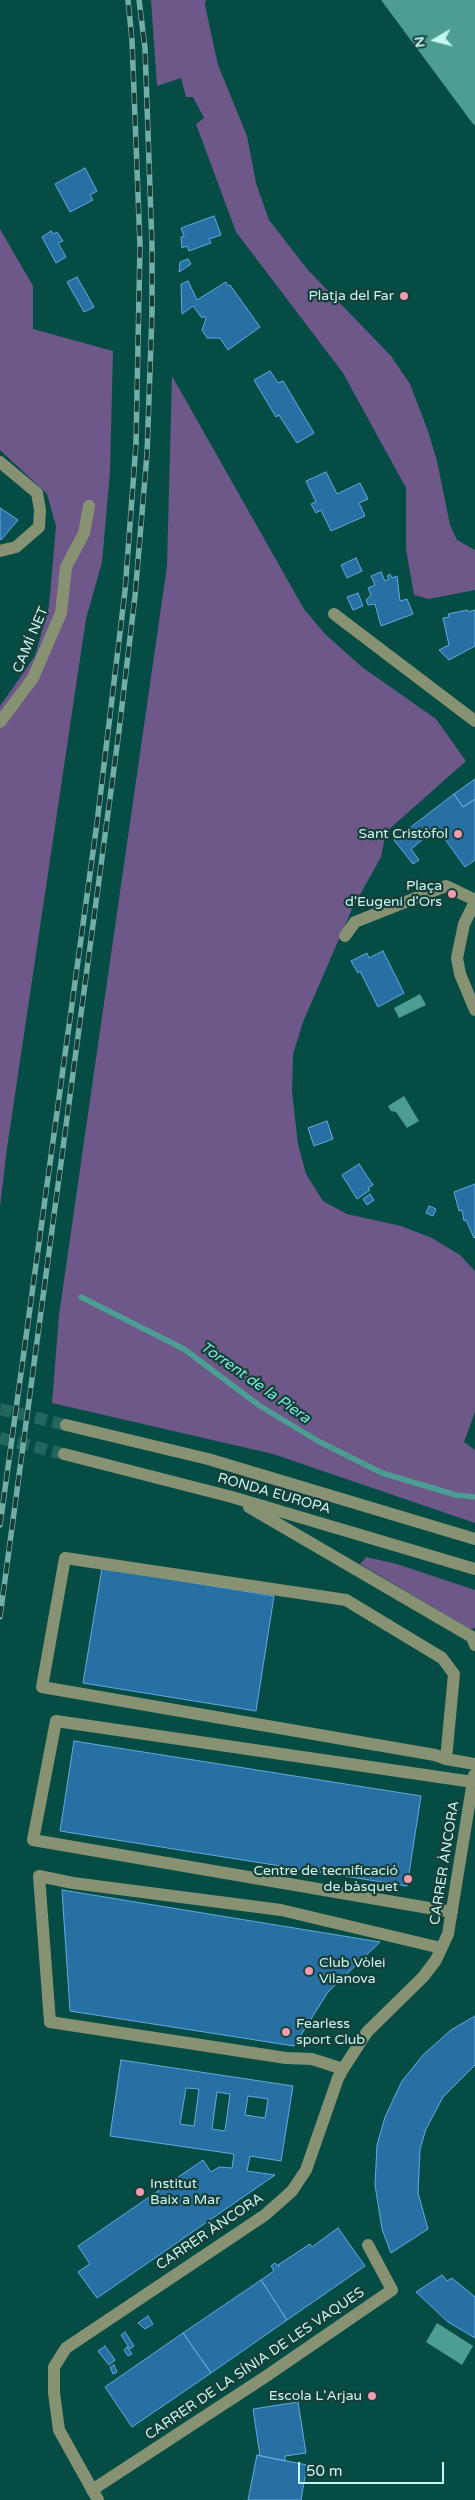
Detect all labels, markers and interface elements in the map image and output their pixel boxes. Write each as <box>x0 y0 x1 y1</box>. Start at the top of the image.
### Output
north arrow <box>410 15 460 65</box>
text: N <box>410 35 429 49</box>
place label: Platja del Far <box>309 288 394 304</box>
marker: Platja del Far <box>398 290 410 302</box>
street label: CAMÍ NET <box>10 604 52 676</box>
place label: Sant Cristòfol <box>358 826 448 842</box>
marker: Sant Cristòfol <box>452 828 464 840</box>
place label: Plaça d'Eugeni d'Ors <box>345 878 442 910</box>
marker: Plaça d'Eugeni d'Ors <box>446 888 458 900</box>
water label: Torrent de la Piera <box>197 1338 313 1428</box>
street label: RONDA EUROPA <box>215 1470 333 1518</box>
street label: CARRER ÀNCORA <box>427 1800 463 1926</box>
place label: Centre de tecnificació de bàsquet <box>253 1863 398 1895</box>
marker: Centre de tecnificació de bàsquet <box>402 1873 414 1885</box>
place label: Club Vòlei Vilanova <box>319 1955 386 1988</box>
marker: Club Vòlei Vilanova <box>303 1965 315 1977</box>
place label: Fearless sport Club <box>296 2016 365 2048</box>
marker: Fearless sport Club <box>280 2026 292 2038</box>
place label: Institut Baix a Mar <box>150 2176 221 2208</box>
marker: Institut Baix a Mar <box>134 2186 146 2198</box>
street label: CARRER ÀNCORA <box>153 2190 267 2274</box>
street label: CARRER DE LA SÍNIA DE LES VAQUES <box>142 2284 368 2444</box>
place label: Escola L'Arjau <box>269 2388 362 2404</box>
marker: Escola L'Arjau <box>366 2390 378 2402</box>
scale bar <box>300 2452 446 2484</box>
text: 50 m <box>306 2462 343 2480</box>

